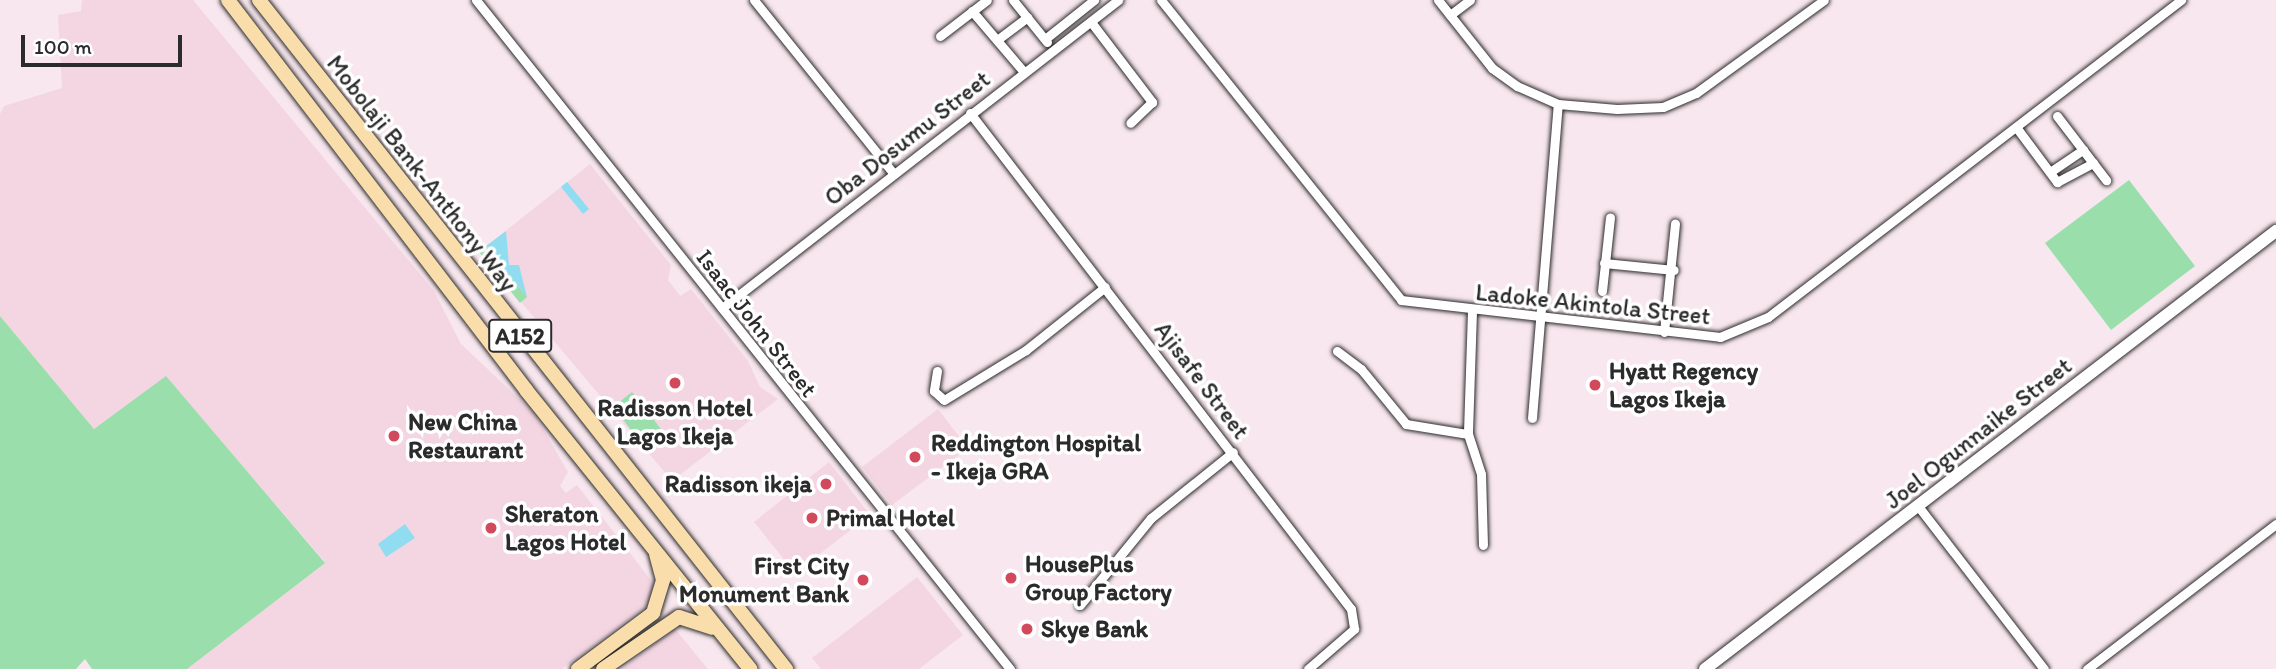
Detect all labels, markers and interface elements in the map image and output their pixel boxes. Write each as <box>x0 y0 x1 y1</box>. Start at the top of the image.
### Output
scale bar <box>24 21 186 65</box>
text: 100 m <box>34 34 92 59</box>
street label: Mobolaji Bank-Anthony Way <box>321 49 523 297</box>
street label: Oba Dosumu Street <box>819 65 995 211</box>
street label: Isaac John Street <box>691 244 823 402</box>
street label: Ladoke Akintola Street <box>1475 277 1711 331</box>
road number: A152 <box>487 316 553 356</box>
street label: Ajisafe Street <box>1149 316 1255 444</box>
street label: Joel Ogunnaike Street <box>1880 352 2076 514</box>
place label: Hyatt Regency Lagos Ikeja <box>1609 357 1757 413</box>
marker: Radisson Hotel Lagos Ikeja <box>667 375 683 391</box>
marker: Hyatt Regency Lagos Ikeja <box>1587 377 1603 393</box>
place label: Radisson Hotel Lagos Ikeja <box>597 394 753 450</box>
place label: New China Restaurant <box>408 408 523 464</box>
marker: New China Restaurant <box>386 428 402 444</box>
place label: Reddington Hospital - Ikeja GRA <box>931 429 1141 485</box>
marker: Reddington Hospital - Ikeja GRA <box>905 447 925 467</box>
place label: Radisson ikeja <box>665 470 812 498</box>
marker: Radisson ikeja <box>818 476 834 492</box>
place label: Sheraton Lagos Hotel <box>505 500 626 556</box>
place label: Primal Hotel <box>826 504 955 532</box>
marker: Primal Hotel <box>804 510 820 526</box>
marker: Sheraton Lagos Hotel <box>483 520 499 536</box>
place label: HousePlus Group Factory <box>1025 550 1171 606</box>
place label: First City Monument Bank <box>678 552 849 608</box>
marker: HousePlus Group Factory <box>1003 570 1019 586</box>
marker: First City Monument Bank <box>855 572 871 588</box>
place label: Skye Bank <box>1041 615 1149 643</box>
marker: Skye Bank <box>1019 621 1035 637</box>

